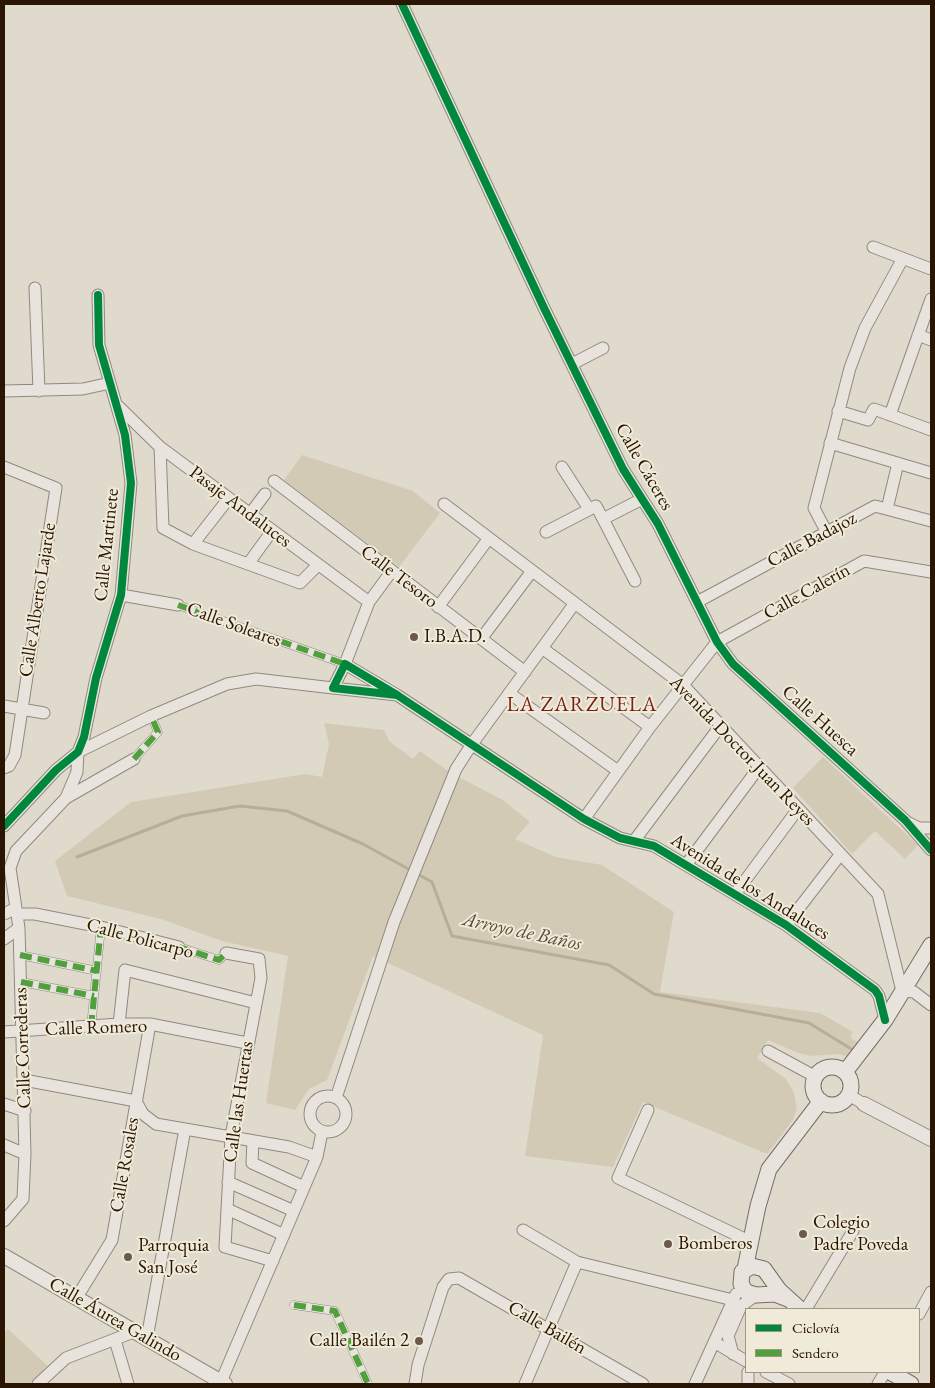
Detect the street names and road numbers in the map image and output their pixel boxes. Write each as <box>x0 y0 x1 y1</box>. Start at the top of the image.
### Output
street label: Calle Cáceres <box>610 419 678 515</box>
street label: Pasaje Andaluces <box>184 461 296 553</box>
street label: Calle Martinete <box>90 487 124 603</box>
street label: Calle Badajoz <box>764 507 860 573</box>
street label: Calle Alberto Lajarde <box>15 521 61 679</box>
street label: Calle Tesoro <box>356 541 442 613</box>
street label: Calle Calerín <box>760 559 854 625</box>
street label: Calle Soleares <box>184 597 284 653</box>
street label: Avenida Doctor Juan Reyes <box>664 671 820 831</box>
street label: Calle Huesca <box>777 681 863 761</box>
street label: Avenida de los Andaluces <box>666 829 834 945</box>
street label: Calle Policarpo <box>84 914 196 964</box>
street label: Calle Correderas <box>9 987 37 1109</box>
street label: Calle Romero <box>44 1015 148 1041</box>
street label: Calle las Huertas <box>219 1040 259 1164</box>
street label: Calle Rosales <box>105 1116 145 1214</box>
street label: Calle Áurea Galindo <box>45 1273 185 1367</box>
street label: Calle Bailén <box>504 1296 590 1360</box>

